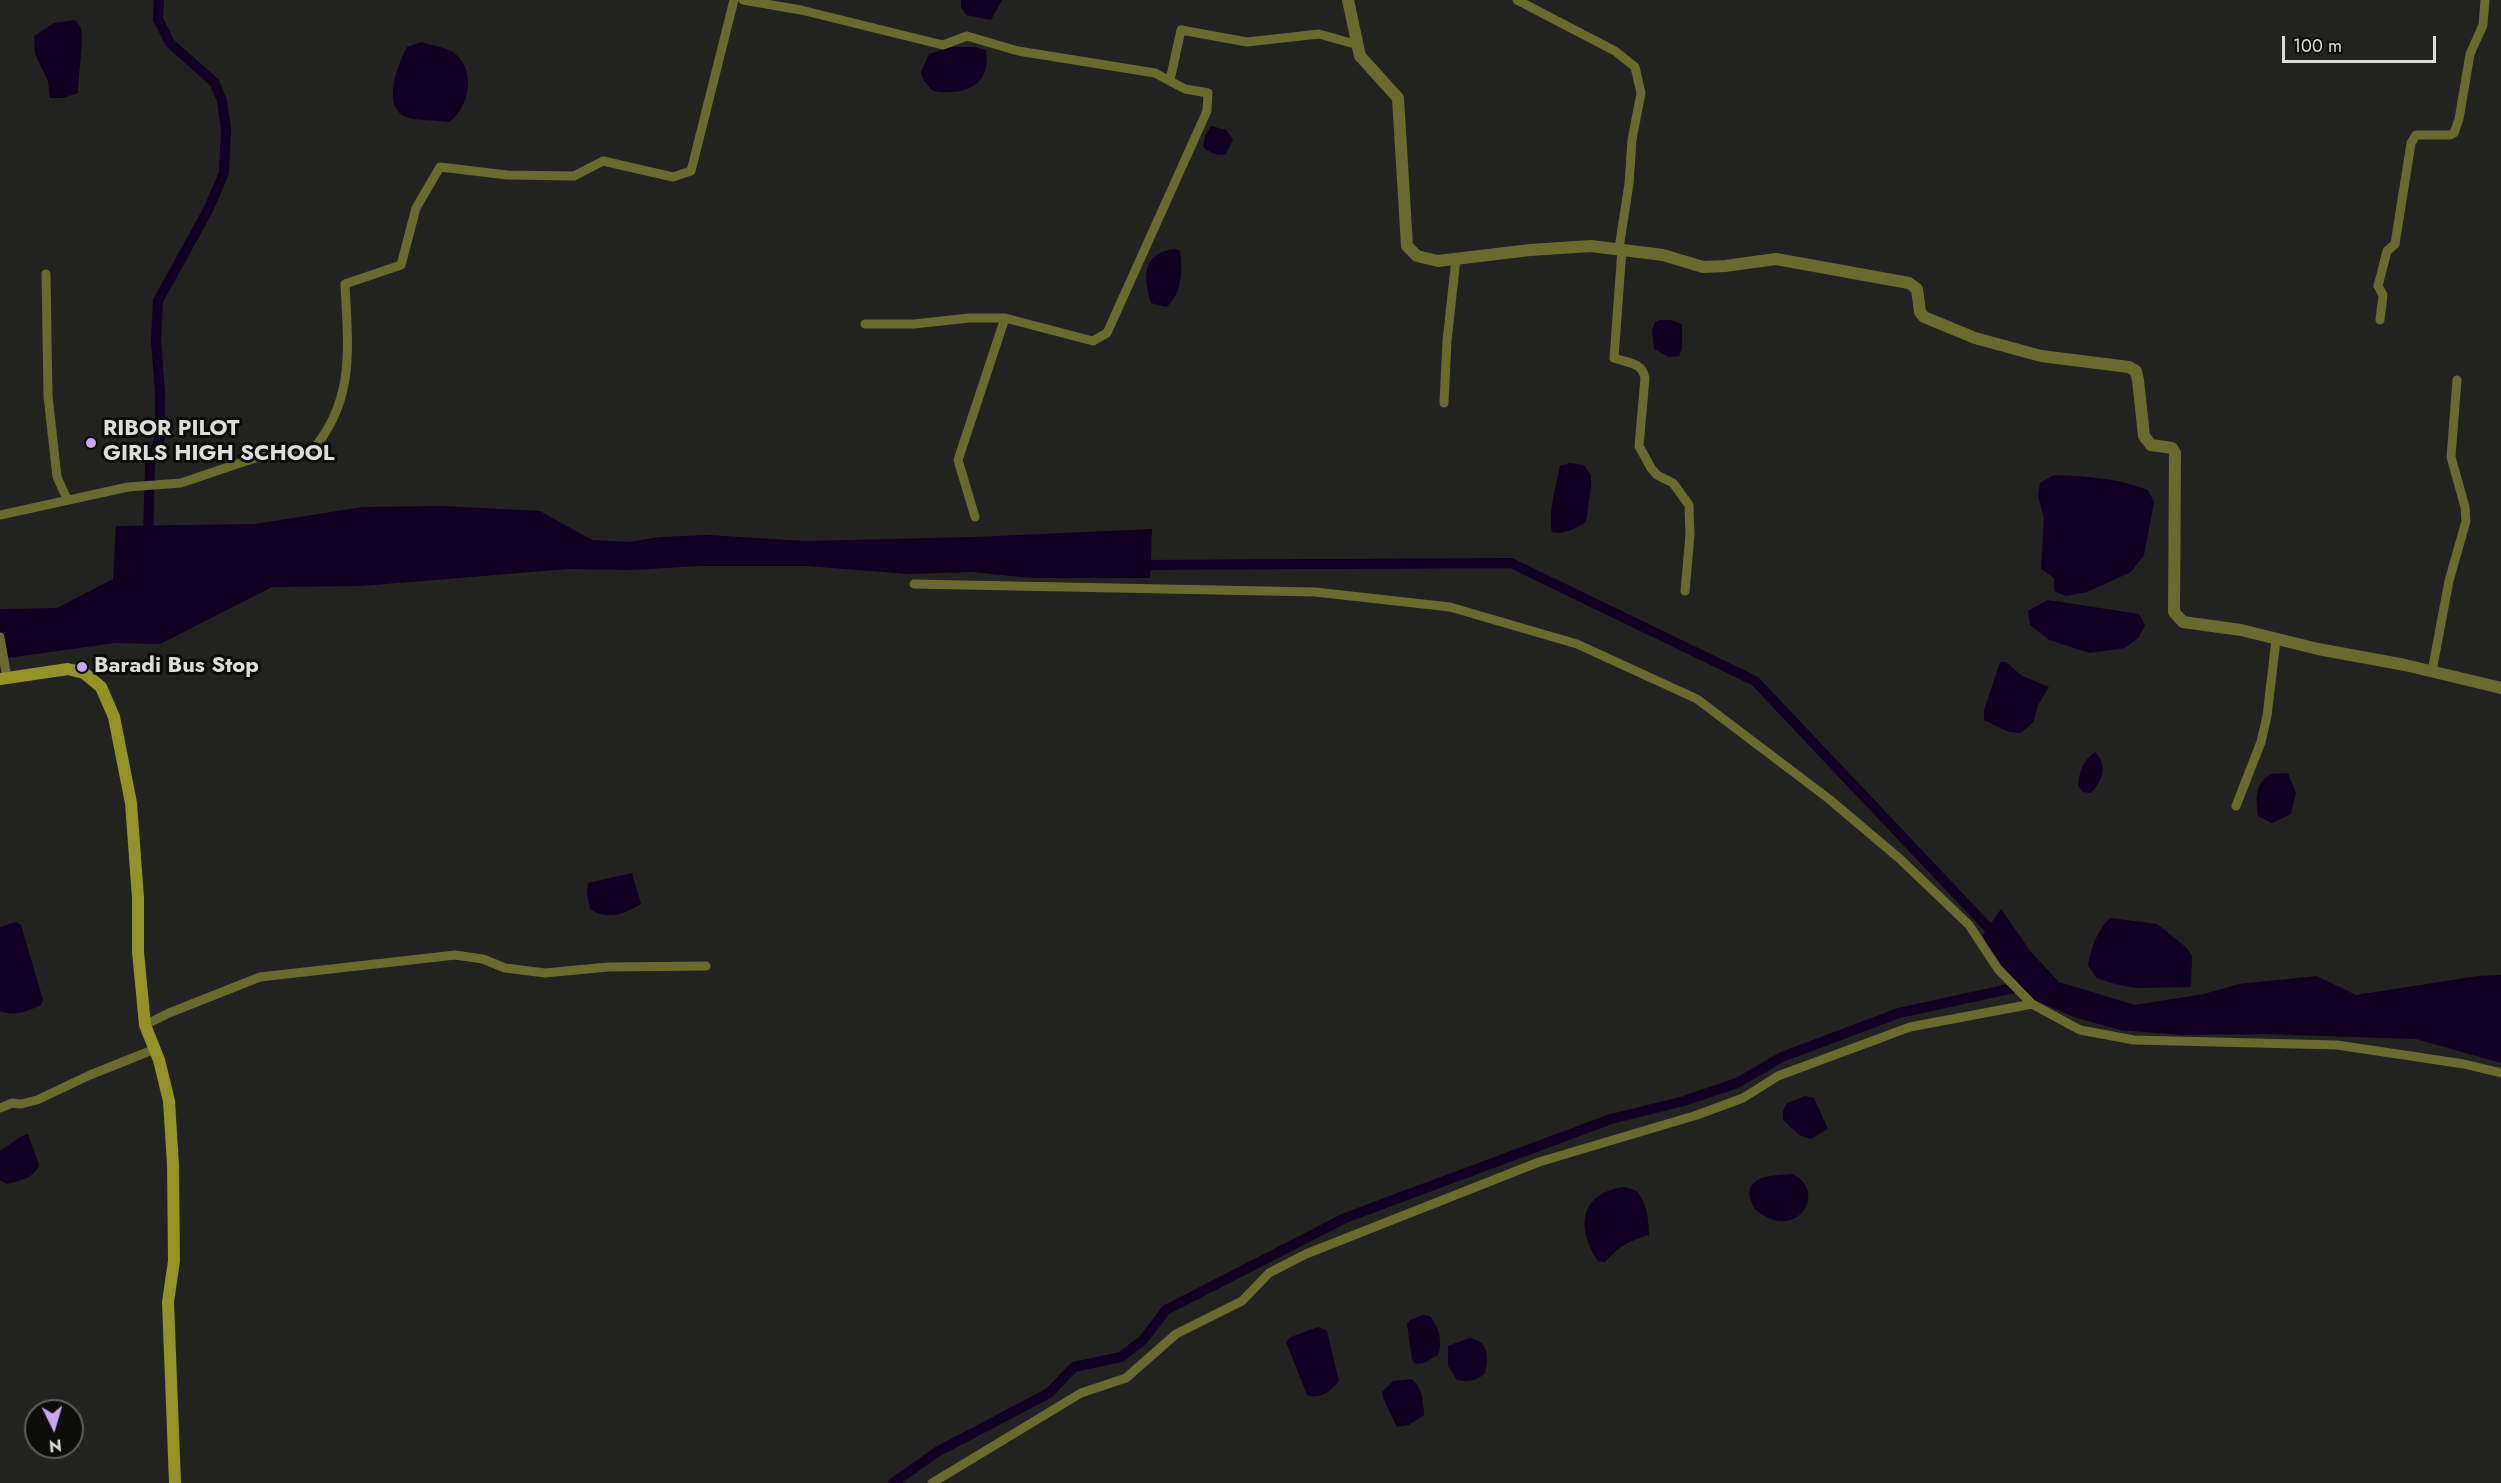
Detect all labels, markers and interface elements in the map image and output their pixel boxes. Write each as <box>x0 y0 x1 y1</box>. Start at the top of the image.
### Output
scale bar <box>2285 24 2440 62</box>
text: 100 m <box>2293 33 2342 59</box>
place label: RIBOR PILOT GIRLS HIGH SCHOOL <box>103 417 334 469</box>
marker: RIBOR PILOT GIRLS HIGH SCHOOL <box>84 436 98 450</box>
place label: Baradi Bus Stop <box>94 654 259 680</box>
marker: Baradi Bus Stop <box>75 660 89 674</box>
north arrow <box>24 1399 84 1459</box>
text: N <box>48 1433 63 1457</box>

